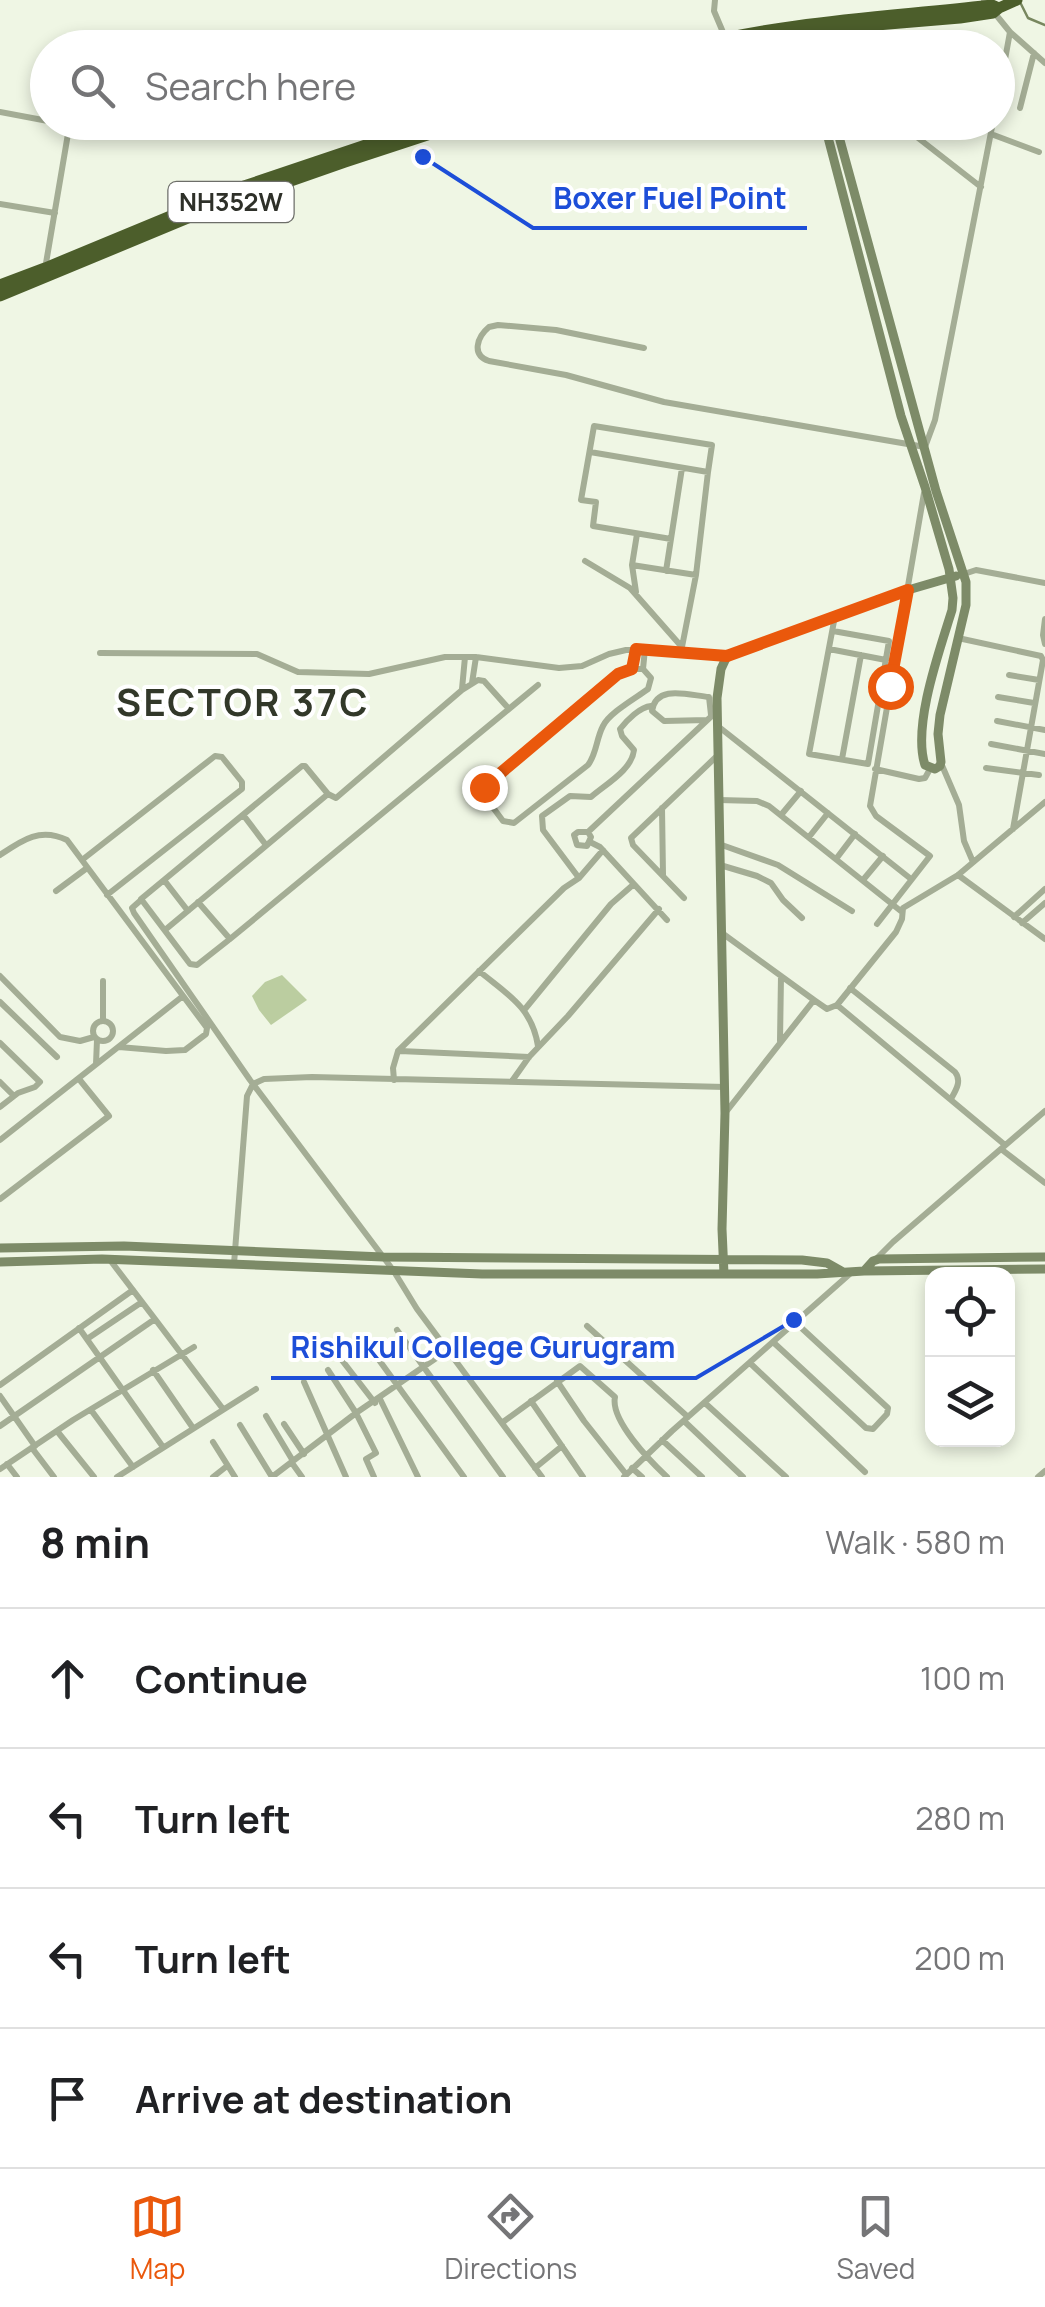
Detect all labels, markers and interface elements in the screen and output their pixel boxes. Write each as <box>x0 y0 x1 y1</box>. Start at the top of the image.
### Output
search box <box>30 30 1015 140</box>
icon: search <box>65 58 120 113</box>
text: Search here <box>145 59 356 111</box>
callout: Boxer Fuel Point <box>533 168 807 228</box>
text: Boxer Fuel Point <box>553 177 787 218</box>
road number: NH352W <box>168 182 294 222</box>
route start <box>868 664 914 710</box>
district label: SECTOR 37C <box>116 675 370 727</box>
route end <box>462 765 508 811</box>
map controls <box>925 1267 1015 1447</box>
button: locate <box>925 1267 1015 1357</box>
callout: Rishikul College Gurugram <box>271 1318 696 1378</box>
text: Rishikul College Gurugram <box>291 1326 675 1367</box>
button: layers <box>925 1357 1015 1447</box>
text: 8 min <box>40 1513 150 1571</box>
text: Walk · 580 m <box>825 1520 1005 1564</box>
icon: ahead <box>40 1651 95 1706</box>
text: Continue <box>135 1652 308 1704</box>
text: 100 m <box>920 1656 1005 1700</box>
icon: left <box>40 1791 95 1846</box>
text: Turn left <box>135 1792 291 1844</box>
text: 280 m <box>915 1796 1005 1840</box>
icon: left <box>40 1931 95 1986</box>
text: Turn left <box>135 1932 291 1984</box>
text: 200 m <box>914 1936 1005 1980</box>
icon: arrive <box>40 2071 95 2126</box>
text: Arrive at destination <box>135 2072 512 2124</box>
tab: Map <box>130 2189 185 2287</box>
tab: Directions <box>445 2189 577 2287</box>
tab: Saved <box>836 2189 915 2287</box>

